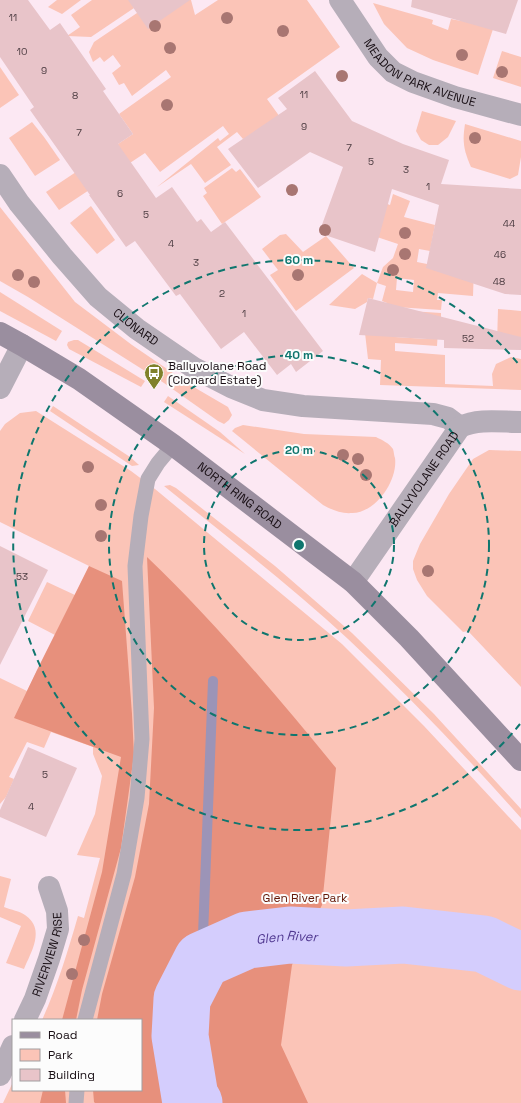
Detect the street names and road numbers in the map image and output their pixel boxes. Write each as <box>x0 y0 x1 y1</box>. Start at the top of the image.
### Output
street label: MEADOW PARK AVENUE <box>360 36 478 110</box>
street label: CLONARD <box>110 305 162 349</box>
street label: BALLYVOLANE ROAD <box>385 428 463 530</box>
street label: NORTH RING ROAD <box>194 458 285 533</box>
street label: RIVERVIEW RISE <box>28 912 66 999</box>

